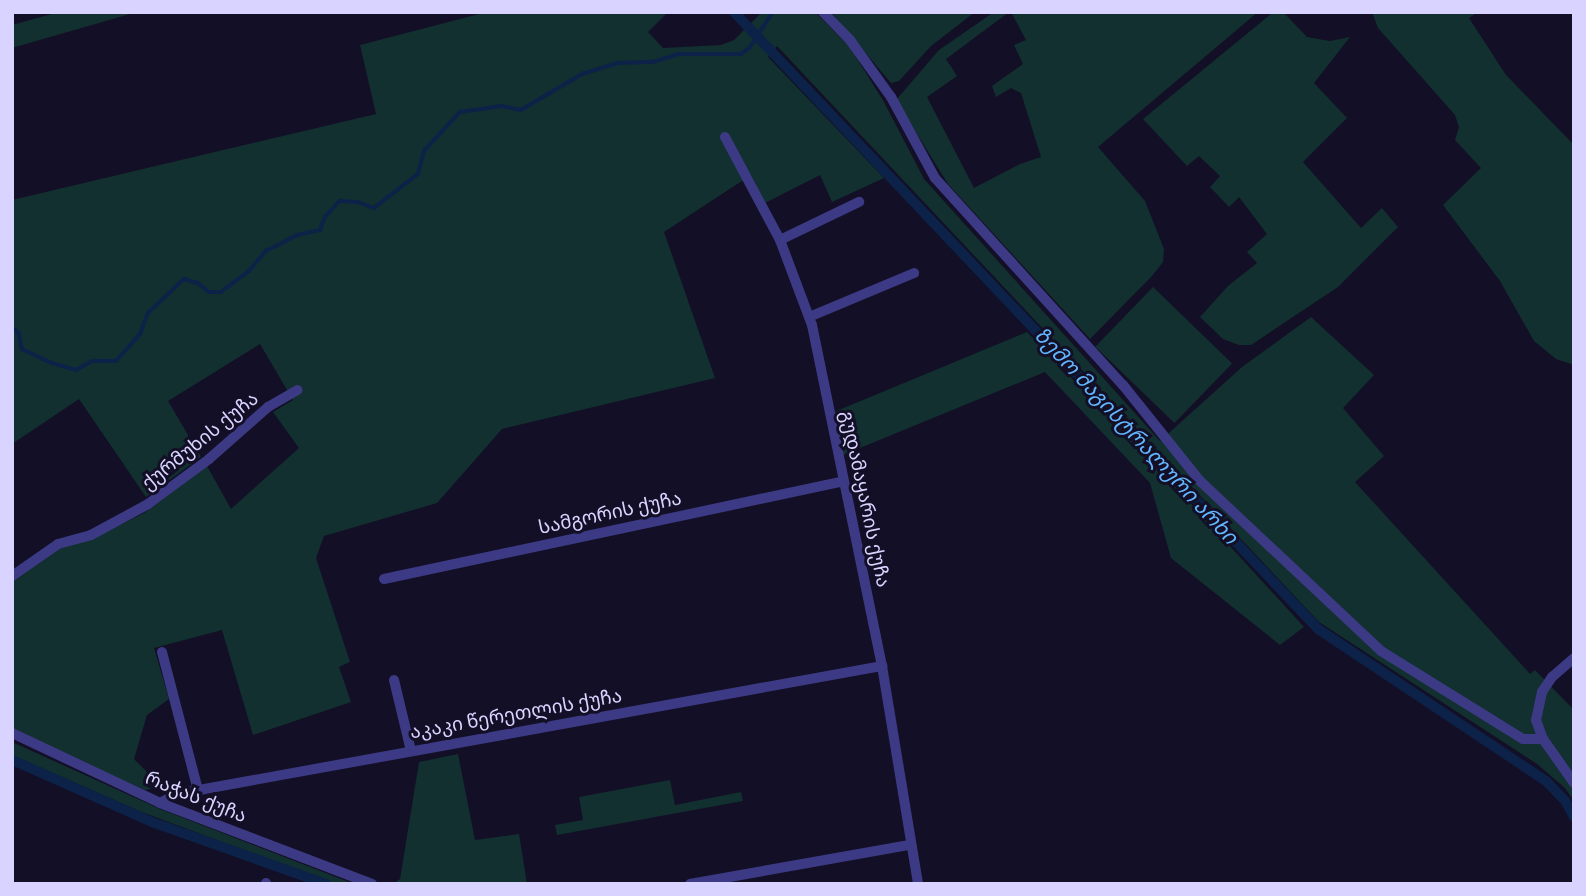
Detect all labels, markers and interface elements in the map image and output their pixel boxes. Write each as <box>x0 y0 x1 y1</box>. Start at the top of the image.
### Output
water label: ზემო მაგისტრალური არხი <box>1029 323 1243 549</box>
street label: ქურმუხის ქუჩა <box>137 387 263 495</box>
street label: გუდამაყარის ქუჩა <box>835 409 895 589</box>
street label: სამგორის ქუჩა <box>536 487 684 539</box>
street label: აკაკი წერეთლის ქუჩა <box>408 684 624 744</box>
street label: რაჭას ქუჩა <box>142 766 250 828</box>

